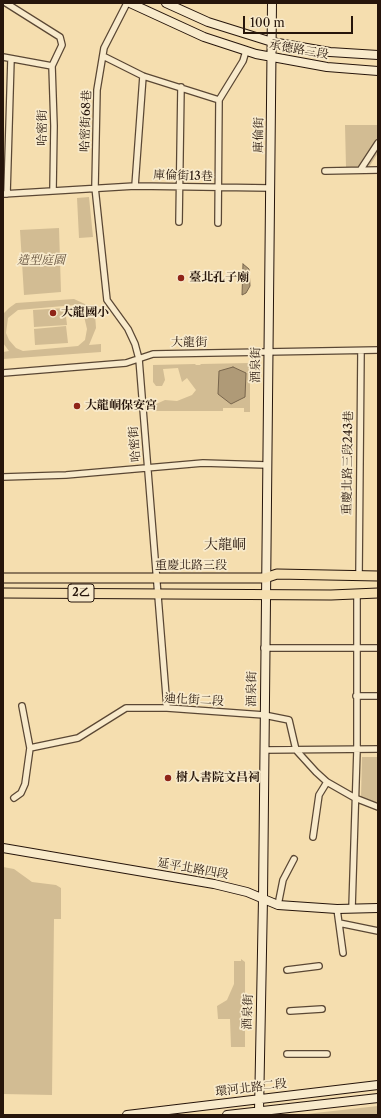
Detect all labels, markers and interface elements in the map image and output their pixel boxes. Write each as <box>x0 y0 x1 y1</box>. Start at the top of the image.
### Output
scale bar <box>245 8 355 34</box>
text: 100 m <box>250 15 285 30</box>
street label: 承德路三段 <box>268 38 330 62</box>
street label: 哈密街68巷 <box>78 90 94 152</box>
street label: 哈密街 <box>36 110 50 146</box>
street label: 庫倫街 <box>251 117 267 153</box>
street label: 庫倫街13巷 <box>153 168 213 184</box>
park label: 造型庭園 <box>17 254 65 268</box>
place label: 臺北孔子廟 <box>189 271 249 285</box>
marker: 臺北孔子廟 <box>176 273 186 283</box>
place label: 大龍國小 <box>61 306 109 320</box>
marker: 大龍國小 <box>48 308 58 318</box>
street label: 大龍街 <box>171 336 207 350</box>
street label: 酒泉街 <box>248 347 264 383</box>
place label: 大龍峒保安宮 <box>85 399 157 413</box>
marker: 大龍峒保安宮 <box>72 401 82 411</box>
street label: 重慶北路三段243巷 <box>340 411 356 515</box>
street label: 哈密街 <box>126 425 144 463</box>
district label: 大龍峒 <box>204 537 246 553</box>
street label: 重慶北路三段 <box>155 559 227 573</box>
road number: 2乙 <box>68 584 94 602</box>
street label: 酒泉街 <box>244 671 260 707</box>
street label: 迪化街二段 <box>164 691 224 709</box>
place label: 樹人書院文昌祠 <box>176 771 260 785</box>
marker: 樹人書院文昌祠 <box>163 773 173 783</box>
street label: 延平北路四段 <box>156 856 230 882</box>
street label: 酒泉街 <box>240 994 256 1030</box>
street label: 環河北路二段 <box>214 1076 288 1100</box>

